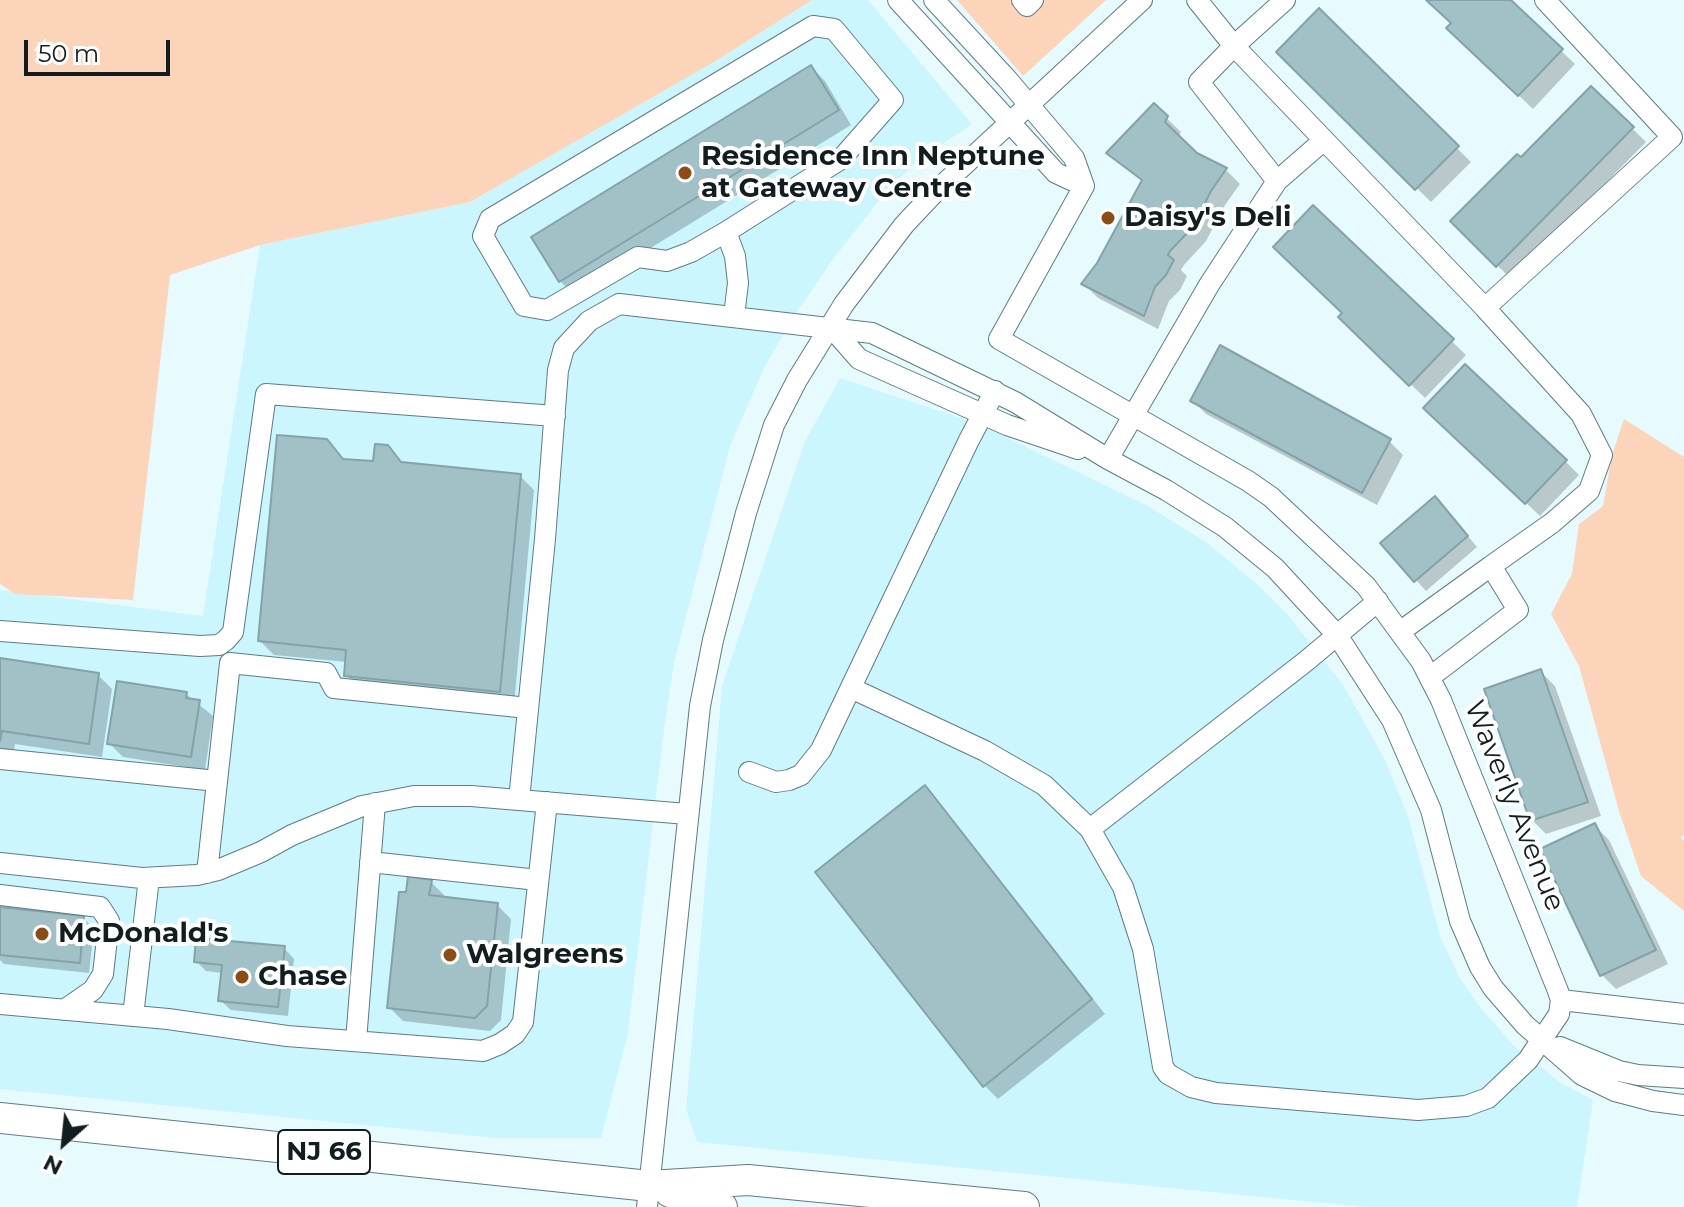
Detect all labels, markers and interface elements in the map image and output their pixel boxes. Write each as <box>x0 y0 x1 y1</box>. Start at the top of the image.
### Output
scale bar <box>28 24 174 74</box>
text: 50 m <box>38 39 99 68</box>
place label: Residence Inn Neptune at Gateway Centre <box>701 140 1045 206</box>
marker: Residence Inn Neptune at Gateway Centre <box>676 164 694 182</box>
place label: Daisy's Deli <box>1124 201 1291 235</box>
marker: Daisy's Deli <box>1099 209 1117 227</box>
street label: Waverly Avenue <box>1456 696 1572 916</box>
place label: McDonald's <box>58 917 228 951</box>
marker: McDonald's <box>33 925 51 943</box>
place label: Walgreens <box>466 938 624 972</box>
marker: Walgreens <box>441 946 459 964</box>
place label: Chase <box>258 960 347 994</box>
marker: Chase <box>233 968 251 986</box>
north arrow <box>24 1103 104 1183</box>
road number: NJ 66 <box>278 1130 370 1174</box>
text: N <box>39 1149 67 1181</box>

